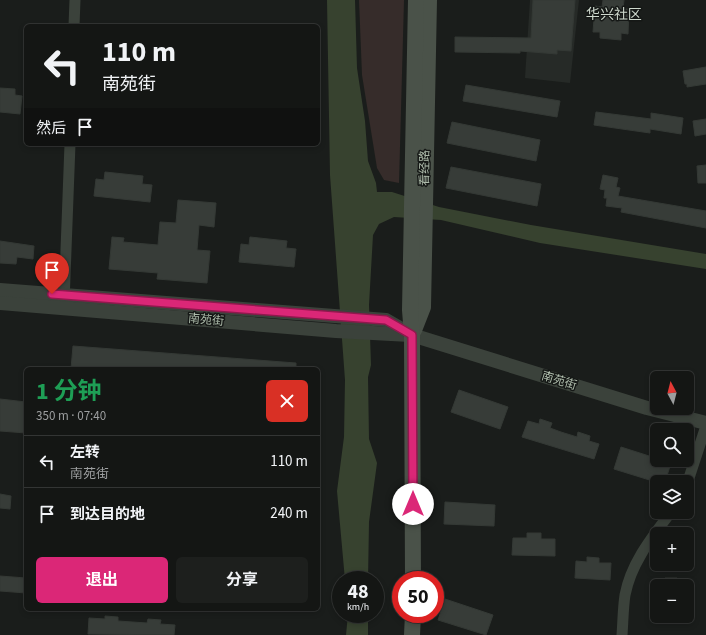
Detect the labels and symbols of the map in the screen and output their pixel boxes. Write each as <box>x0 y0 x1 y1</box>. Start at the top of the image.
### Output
district label: 华兴社区 <box>586 5 642 25</box>
street label: 看经路 <box>416 150 434 186</box>
pin <box>35 253 69 294</box>
street label: 南苑街 <box>187 310 225 330</box>
street label: 南苑街 <box>539 368 579 394</box>
north arrow <box>650 371 694 415</box>
position arrow <box>392 483 434 525</box>
speed limit sign: 50 <box>392 571 444 623</box>

